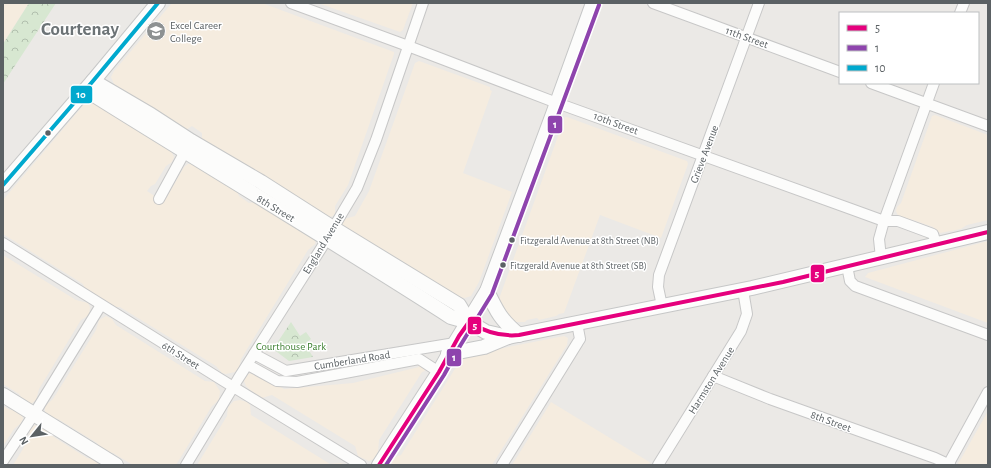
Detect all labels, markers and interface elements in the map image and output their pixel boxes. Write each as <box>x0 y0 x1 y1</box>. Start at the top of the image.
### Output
legend <box>839 12 979 84</box>
district label: Courtenay <box>41 20 120 39</box>
school or university icon: Excel Career College <box>145 20 167 42</box>
place label: Excel Career College <box>170 20 222 44</box>
text: 5 <box>875 22 880 34</box>
street label: 11th Street <box>724 25 770 50</box>
text: 1 <box>875 42 879 54</box>
text: 10 <box>875 62 885 74</box>
line badge: 10 <box>70 85 93 104</box>
text: 10 <box>76 89 86 100</box>
street label: 10th Street <box>592 110 640 137</box>
line badge: 1 <box>547 115 563 134</box>
text: 1 <box>553 119 557 130</box>
street label: Grieve Avenue <box>688 124 721 185</box>
unlabelled marker <box>43 128 53 138</box>
street label: 8th Street <box>255 193 297 224</box>
street label: England Avenue <box>301 211 346 276</box>
marker: Fitzgerald Avenue at 8th Street (NB) <box>507 235 517 245</box>
place label: Fitzgerald Avenue at 8th Street (NB) <box>520 236 659 246</box>
marker: Fitzgerald Avenue at 8th Street (SB) <box>498 260 508 270</box>
place label: Fitzgerald Avenue at 8th Street (SB) <box>510 261 647 271</box>
line badge: 5 <box>810 264 825 283</box>
text: 5 <box>815 268 820 279</box>
line badge: 5 <box>467 316 482 335</box>
text: 5 <box>473 320 478 331</box>
street label: 6th Street <box>160 340 202 372</box>
park label: Courthouse Park <box>256 341 326 352</box>
street label: Harmston Avenue <box>686 345 736 416</box>
line badge: 1 <box>446 348 462 367</box>
street label: Cumberland Road <box>313 349 391 372</box>
text: 1 <box>452 352 456 363</box>
street label: 8th Street <box>809 409 853 434</box>
north arrow <box>12 416 52 456</box>
text: N <box>17 435 30 447</box>

